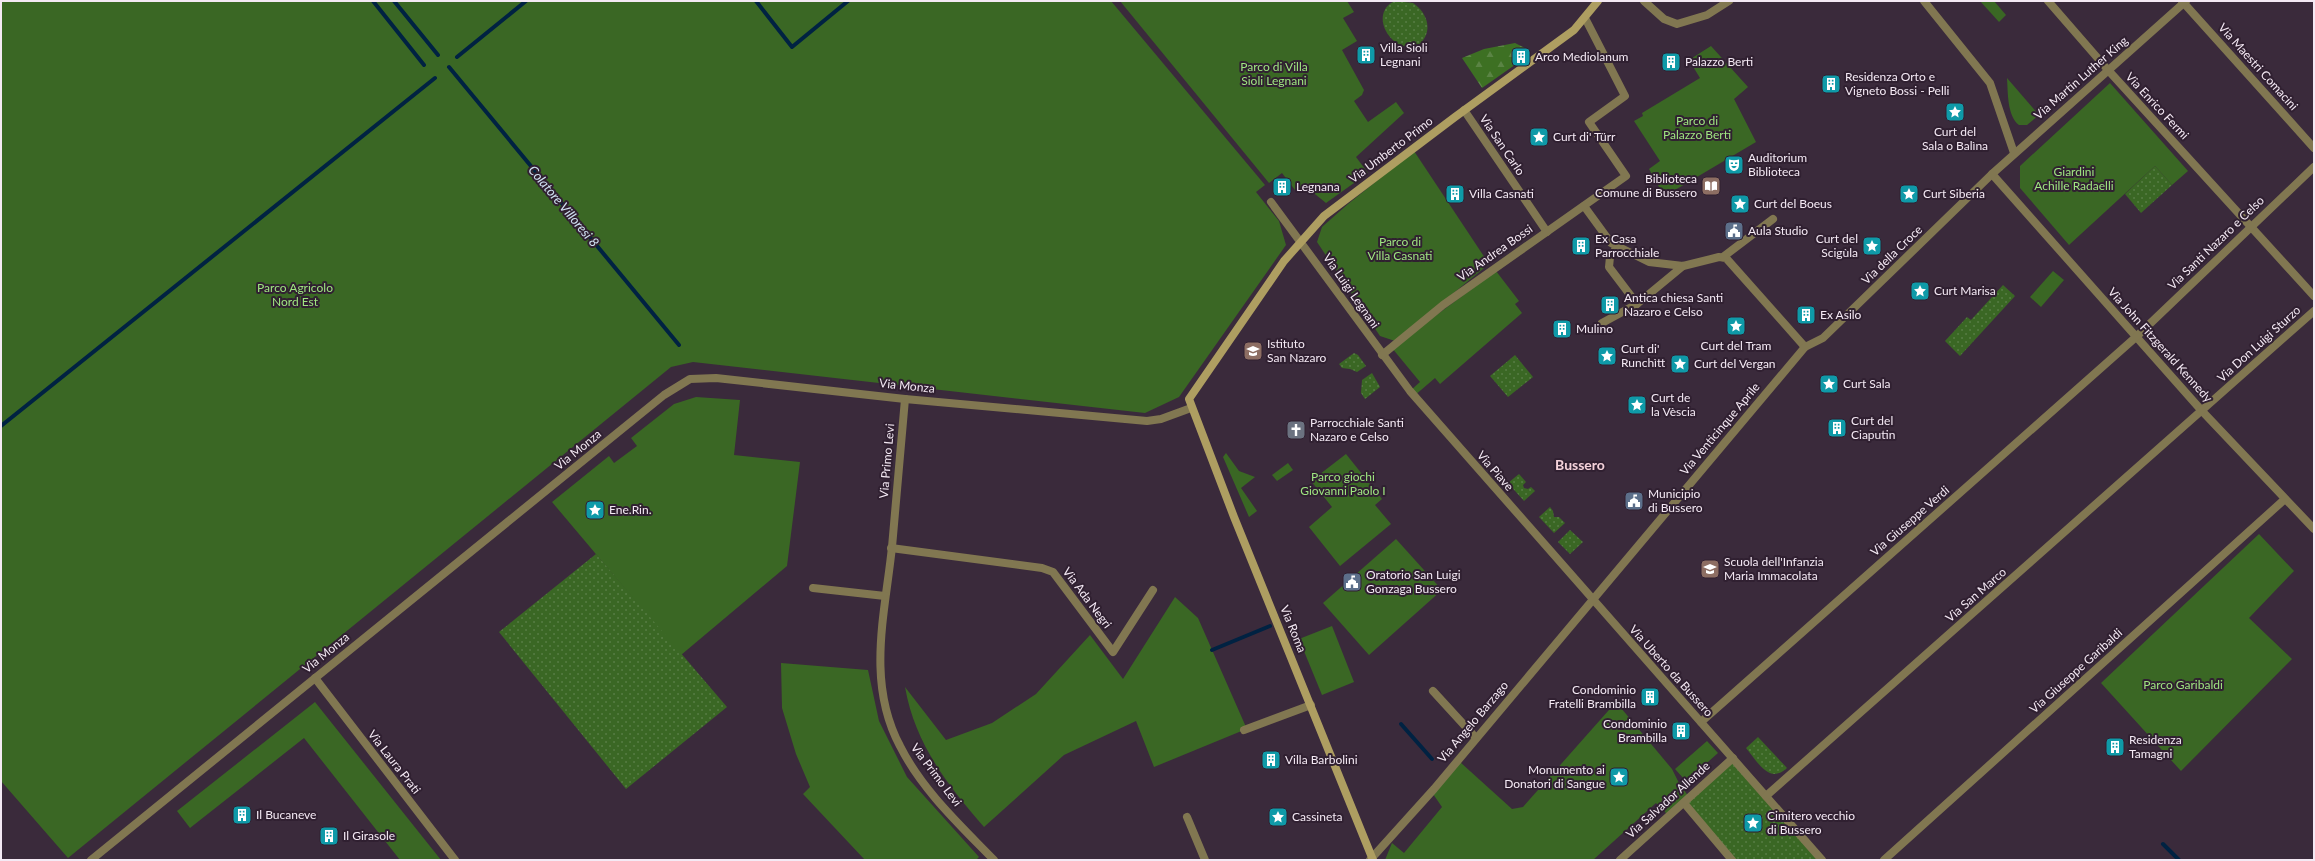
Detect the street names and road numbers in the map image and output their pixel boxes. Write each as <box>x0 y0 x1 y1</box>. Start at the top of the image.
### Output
street label: Via Maestri Comacini <box>2215 20 2301 113</box>
street label: Via Martin Luther King <box>2031 33 2131 122</box>
street label: Via Enrico Fermi <box>2123 69 2192 142</box>
street label: Via San Carlo <box>1477 111 1528 178</box>
street label: Via Umberto Primo <box>1346 113 1436 186</box>
street label: Via Santi Nazaro e Celso <box>2164 193 2267 293</box>
street label: Via Andrea Bossi <box>1454 221 1535 284</box>
street label: Via della Croce <box>1858 222 1925 287</box>
street label: Via Luigi Legnani <box>1320 250 1383 331</box>
street label: Via John Fitzgerald Kennedy <box>2105 284 2216 406</box>
street label: Via Don Luigi Sturzo <box>2214 302 2304 385</box>
street label: Via Monza <box>878 375 936 396</box>
street label: Via Venticinque Aprile <box>1677 379 1763 478</box>
street label: Via Primo Levi <box>876 423 897 499</box>
street label: Via Monza <box>551 426 604 473</box>
street label: Via Piave <box>1474 448 1517 494</box>
street label: Via Giuseppe Verdi <box>1867 482 1952 559</box>
street label: Via Ada Negri <box>1060 564 1115 631</box>
street label: Via San Marco <box>1942 564 2009 625</box>
street label: Via Roma <box>1277 603 1310 655</box>
street label: Via Uberto da Bussero <box>1626 622 1717 720</box>
street label: Via Giuseppe Garibaldi <box>2026 625 2125 716</box>
street label: Via Monza <box>299 629 352 676</box>
street label: Via Angelo Barzago <box>1434 678 1511 766</box>
street label: Via Laura Prati <box>365 727 424 797</box>
street label: Via Primo Levi <box>908 740 965 809</box>
street label: Via Salvador Allende <box>1623 758 1713 841</box>

